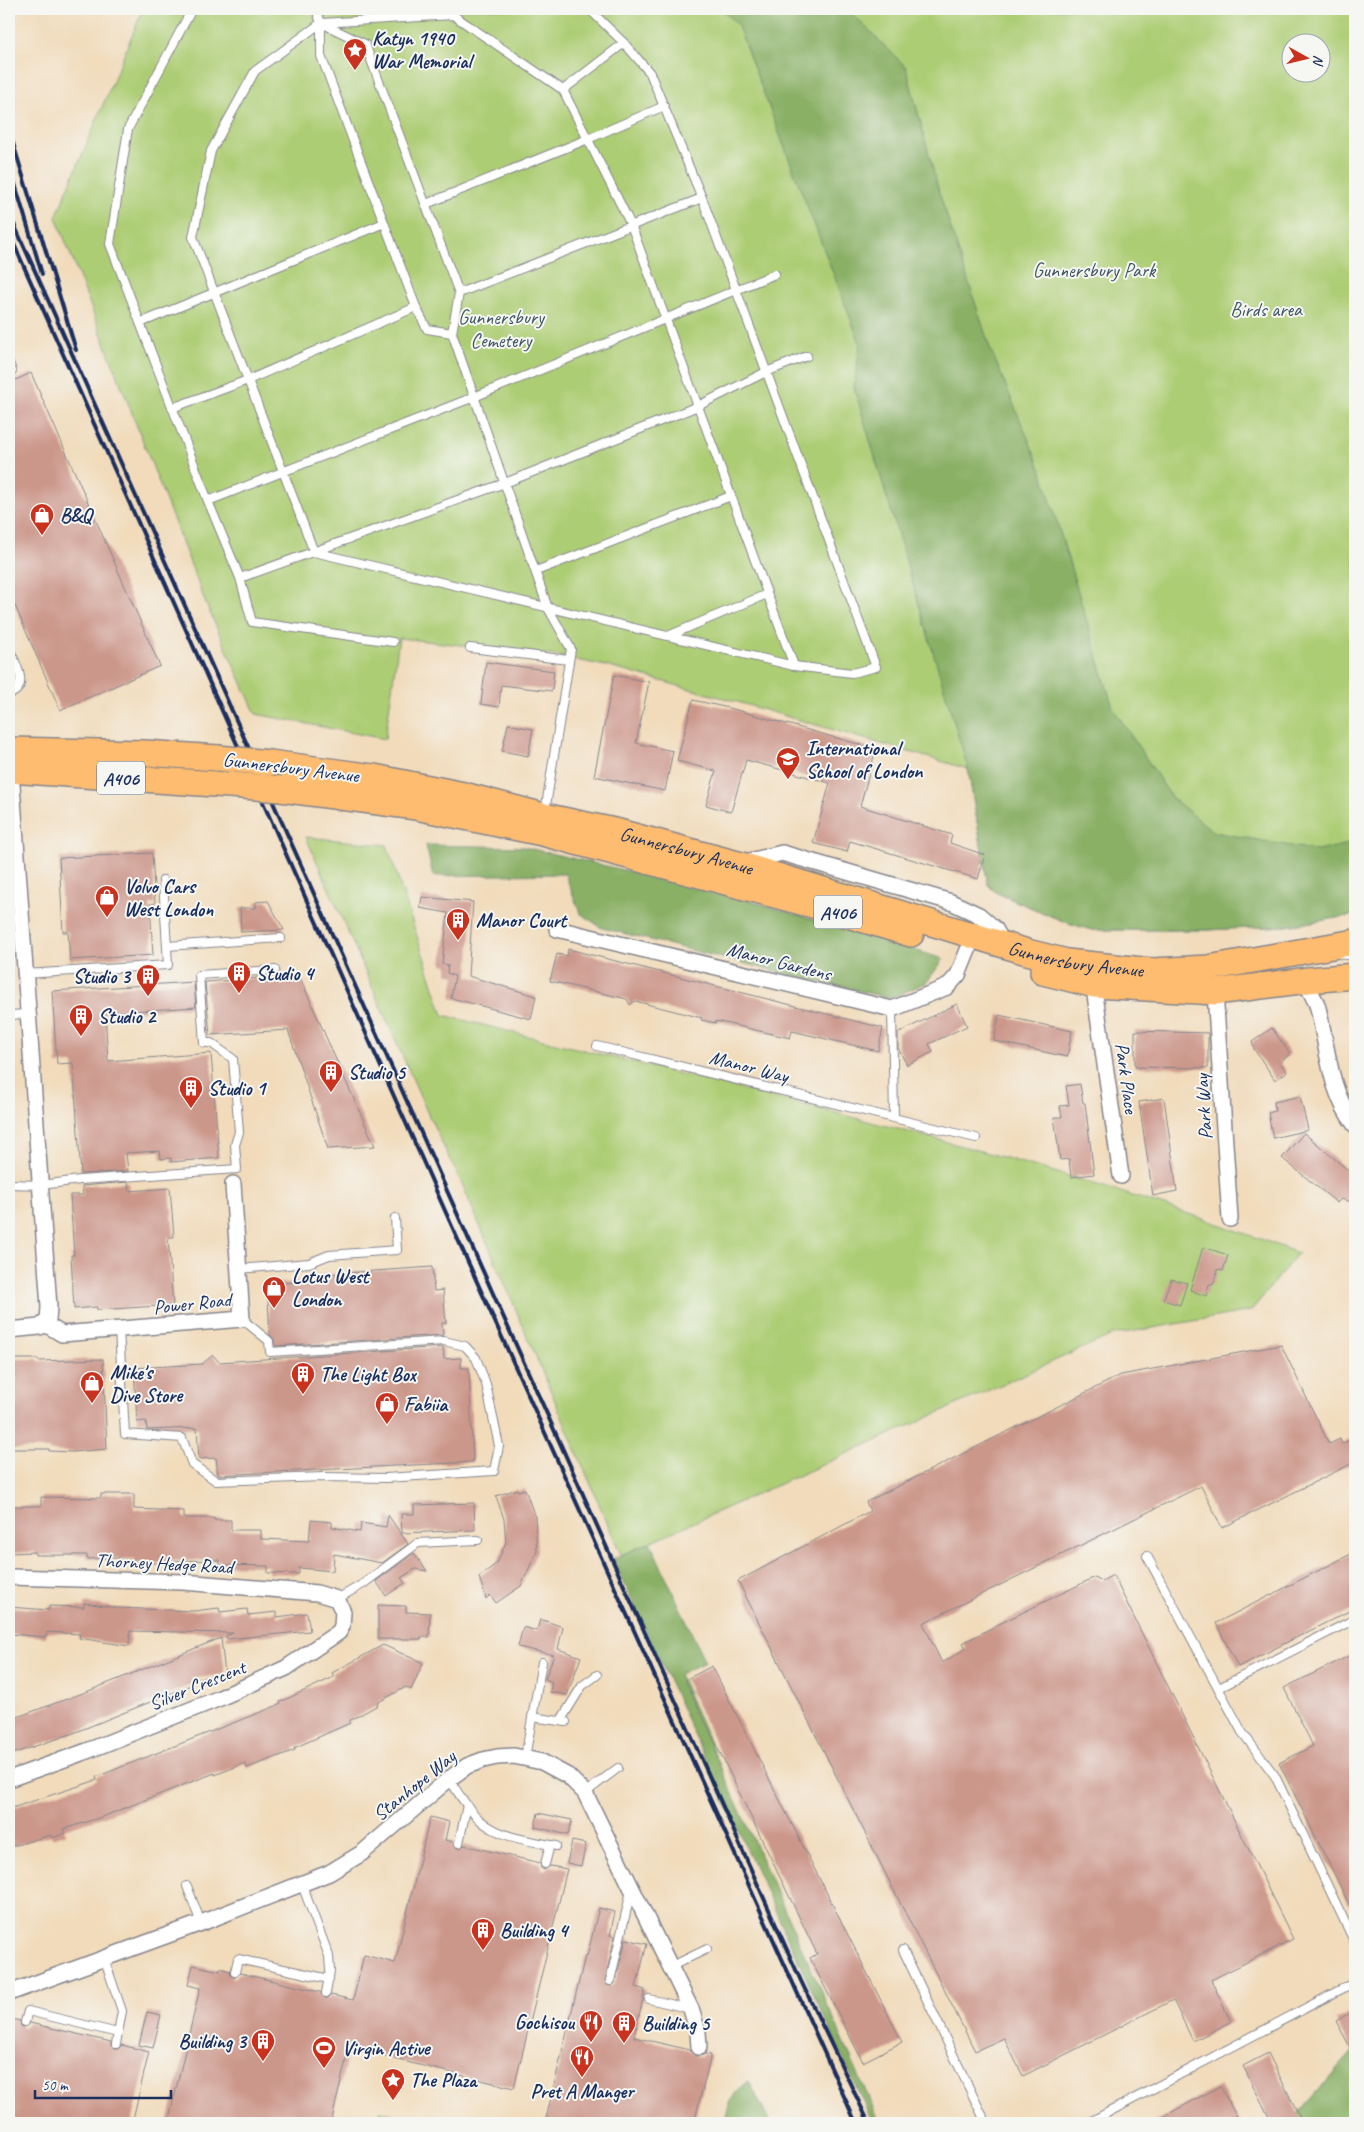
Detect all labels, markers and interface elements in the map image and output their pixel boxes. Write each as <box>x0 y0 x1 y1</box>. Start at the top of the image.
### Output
place label: Katyn 1940 War Memorial <box>372 26 475 74</box>
north arrow <box>1282 32 1332 82</box>
place icon: Katyn 1940 War Memorial <box>342 37 368 71</box>
text: N <box>1309 54 1327 68</box>
park label: Gunnersbury Park <box>1033 258 1157 283</box>
park label: Birds area <box>1230 297 1303 322</box>
park label: Gunnersbury Cemetery <box>458 305 546 353</box>
shop icon: B&Q <box>29 502 55 536</box>
place label: B&Q <box>60 503 95 528</box>
place label: International School of London <box>806 736 923 784</box>
school or university icon: International School of London <box>775 746 801 780</box>
street label: Gunnersbury Avenue <box>222 747 362 788</box>
road number: A406 <box>97 761 145 794</box>
street label: Gunnersbury Avenue <box>617 821 757 881</box>
place label: Volvo Cars West London <box>124 874 214 922</box>
shop icon: Volvo Cars West London <box>94 884 120 918</box>
road number: A406 <box>814 896 862 929</box>
building icon: Manor Court <box>445 907 471 941</box>
place label: Manor Court <box>476 908 569 933</box>
street label: Gunnersbury Avenue <box>1005 935 1146 983</box>
street label: Manor Gardens <box>724 936 836 987</box>
building icon: Studio 4 <box>226 960 252 994</box>
place label: Studio 4 <box>256 961 316 986</box>
building icon: Studio 3 <box>135 963 161 997</box>
place label: Studio 3 <box>73 964 132 989</box>
building icon: Studio 2 <box>68 1003 94 1037</box>
place label: Studio 2 <box>98 1004 157 1029</box>
street label: Park Place <box>1109 1041 1144 1116</box>
street label: Manor Way <box>707 1045 793 1089</box>
building icon: Studio 5 <box>318 1059 344 1093</box>
place label: Studio 5 <box>348 1060 407 1085</box>
street label: Park Way <box>1189 1071 1218 1141</box>
building icon: Studio 1 <box>178 1075 204 1109</box>
place label: Studio 1 <box>208 1076 267 1101</box>
place label: Lotus West London <box>292 1264 371 1312</box>
shop icon: Lotus West London <box>261 1275 287 1309</box>
street label: Power Road <box>152 1287 235 1320</box>
place label: Mike's Dive Store <box>110 1360 184 1408</box>
building icon: The Light Box <box>290 1361 316 1395</box>
place label: The Light Box <box>320 1362 418 1387</box>
shop icon: Mike's Dive Store <box>79 1370 105 1404</box>
shop icon: Fabiia <box>374 1391 400 1425</box>
place label: Fabiia <box>404 1392 449 1417</box>
street label: Thorney Hedge Road <box>95 1547 236 1580</box>
street label: Silver Crescent <box>145 1654 251 1716</box>
street label: Stanhope Way <box>368 1744 462 1826</box>
building icon: Building 4 <box>470 1917 496 1951</box>
place label: Building 4 <box>500 1918 571 1943</box>
restaurant icon: Gochisou <box>578 2009 604 2043</box>
place label: Gochisou <box>515 2010 576 2035</box>
building icon: Building 5 <box>611 2010 637 2044</box>
place label: Building 5 <box>642 2011 712 2036</box>
building icon: Building 3 <box>250 2028 276 2062</box>
place label: Building 3 <box>178 2029 248 2054</box>
sports icon: Virgin Active <box>311 2035 337 2069</box>
place label: Virgin Active <box>342 2036 432 2061</box>
restaurant icon: Pret A Manger <box>569 2044 595 2078</box>
scale bar <box>35 2067 171 2099</box>
place icon: The Plaza <box>380 2067 406 2101</box>
place label: The Plaza <box>410 2068 478 2093</box>
text: 50 m <box>42 2076 69 2095</box>
place label: Pret A Manger <box>531 2079 636 2104</box>

